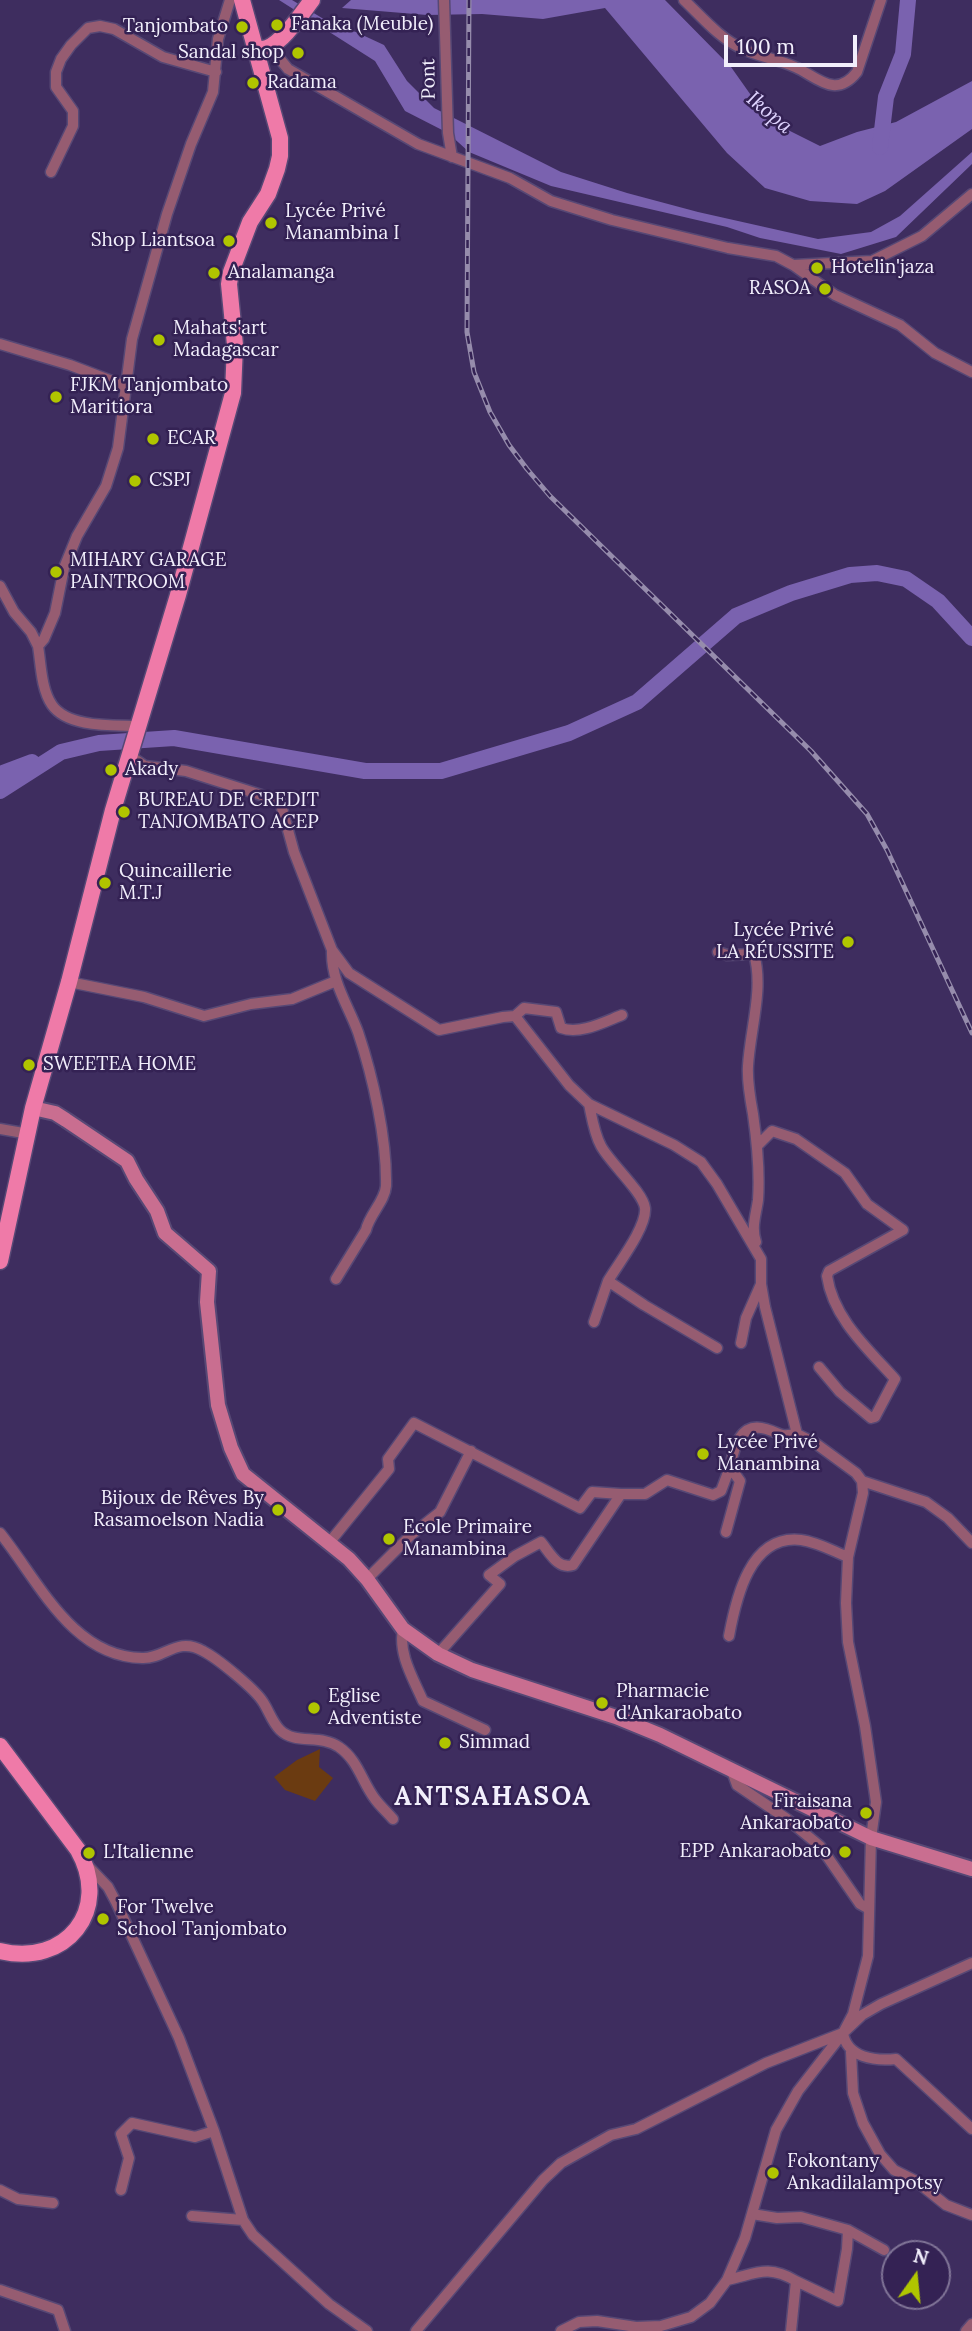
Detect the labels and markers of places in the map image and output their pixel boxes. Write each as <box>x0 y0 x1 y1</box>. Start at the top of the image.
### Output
place label: Fanaka (Meuble) <box>291 14 433 36</box>
place label: Tanjombato <box>123 16 228 38</box>
marker: Fanaka (Meuble) <box>269 17 285 33</box>
marker: Tanjombato <box>234 19 250 35</box>
place label: Sandal shop <box>178 42 284 64</box>
marker: Sandal shop <box>290 45 306 61</box>
place label: Radama <box>267 72 337 94</box>
marker: Radama <box>245 75 261 91</box>
place label: Lycée Privé Manambina I <box>285 201 400 245</box>
marker: Lycée Privé Manambina I <box>263 215 279 231</box>
place label: Shop Liantsoa <box>91 230 215 252</box>
marker: Shop Liantsoa <box>221 233 237 249</box>
place label: Hotelin'jaza <box>831 257 934 279</box>
marker: Hotelin'jaza <box>809 260 825 276</box>
place label: Analamanga <box>228 262 335 284</box>
marker: Analamanga <box>206 265 222 281</box>
place label: RASOA <box>749 278 811 300</box>
marker: RASOA <box>817 281 833 297</box>
place label: Mahats'art Madagascar <box>173 318 279 362</box>
marker: Mahats'art Madagascar <box>151 332 167 348</box>
place label: FJKM Tanjombato Maritiora <box>70 375 228 419</box>
marker: FJKM Tanjombato Maritiora <box>48 389 64 405</box>
place label: ECAR <box>167 428 216 450</box>
marker: ECAR <box>145 431 161 447</box>
place label: CSPJ <box>149 470 191 492</box>
marker: CSPJ <box>127 473 143 489</box>
place label: MIHARY GARAGE PAINTROOM <box>70 550 227 594</box>
marker: MIHARY GARAGE PAINTROOM <box>48 564 64 580</box>
place label: Akady <box>125 759 178 781</box>
marker: Akady <box>103 762 119 778</box>
place label: BUREAU DE CREDIT TANJOMBATO ACEP <box>138 790 319 834</box>
marker: BUREAU DE CREDIT TANJOMBATO ACEP <box>116 804 132 820</box>
place label: Quincaillerie M.T.J <box>119 861 232 905</box>
marker: Quincaillerie M.T.J <box>97 875 113 891</box>
place label: Lycée Privé LA RÉUSSITE <box>716 920 834 964</box>
marker: Lycée Privé LA RÉUSSITE <box>840 934 856 950</box>
place label: SWEETEA HOME <box>43 1054 196 1076</box>
marker: SWEETEA HOME <box>21 1057 37 1073</box>
place label: Lycée Privé Manambina <box>717 1432 820 1476</box>
marker: Lycée Privé Manambina <box>695 1446 711 1462</box>
place label: Bijoux de Rêves By Rasamoelson Nadia <box>93 1488 264 1532</box>
marker: Bijoux de Rêves By Rasamoelson Nadia <box>270 1502 286 1518</box>
place label: Ecole Primaire Manambina <box>403 1517 532 1561</box>
marker: Ecole Primaire Manambina <box>381 1531 397 1547</box>
place label: Pharmacie d'Ankaraobato <box>616 1681 742 1725</box>
place label: Eglise Adventiste <box>328 1686 421 1730</box>
marker: Pharmacie d'Ankaraobato <box>594 1695 610 1711</box>
marker: Eglise Adventiste <box>306 1700 322 1716</box>
place label: Simmad <box>459 1732 530 1754</box>
marker: Simmad <box>437 1735 453 1751</box>
place label: Firaisana Ankaraobato <box>740 1791 852 1835</box>
marker: Firaisana Ankaraobato <box>858 1805 874 1821</box>
place label: EPP Ankaraobato <box>680 1841 831 1863</box>
place label: L'Italienne <box>103 1842 194 1864</box>
marker: EPP Ankaraobato <box>837 1844 853 1860</box>
marker: L'Italienne <box>81 1845 97 1861</box>
place label: For Twelve School Tanjombato <box>117 1897 287 1941</box>
marker: For Twelve School Tanjombato <box>95 1911 111 1927</box>
place label: Fokontany Ankadilalampotsy <box>787 2151 943 2195</box>
marker: Fokontany Ankadilalampotsy <box>765 2165 781 2181</box>

